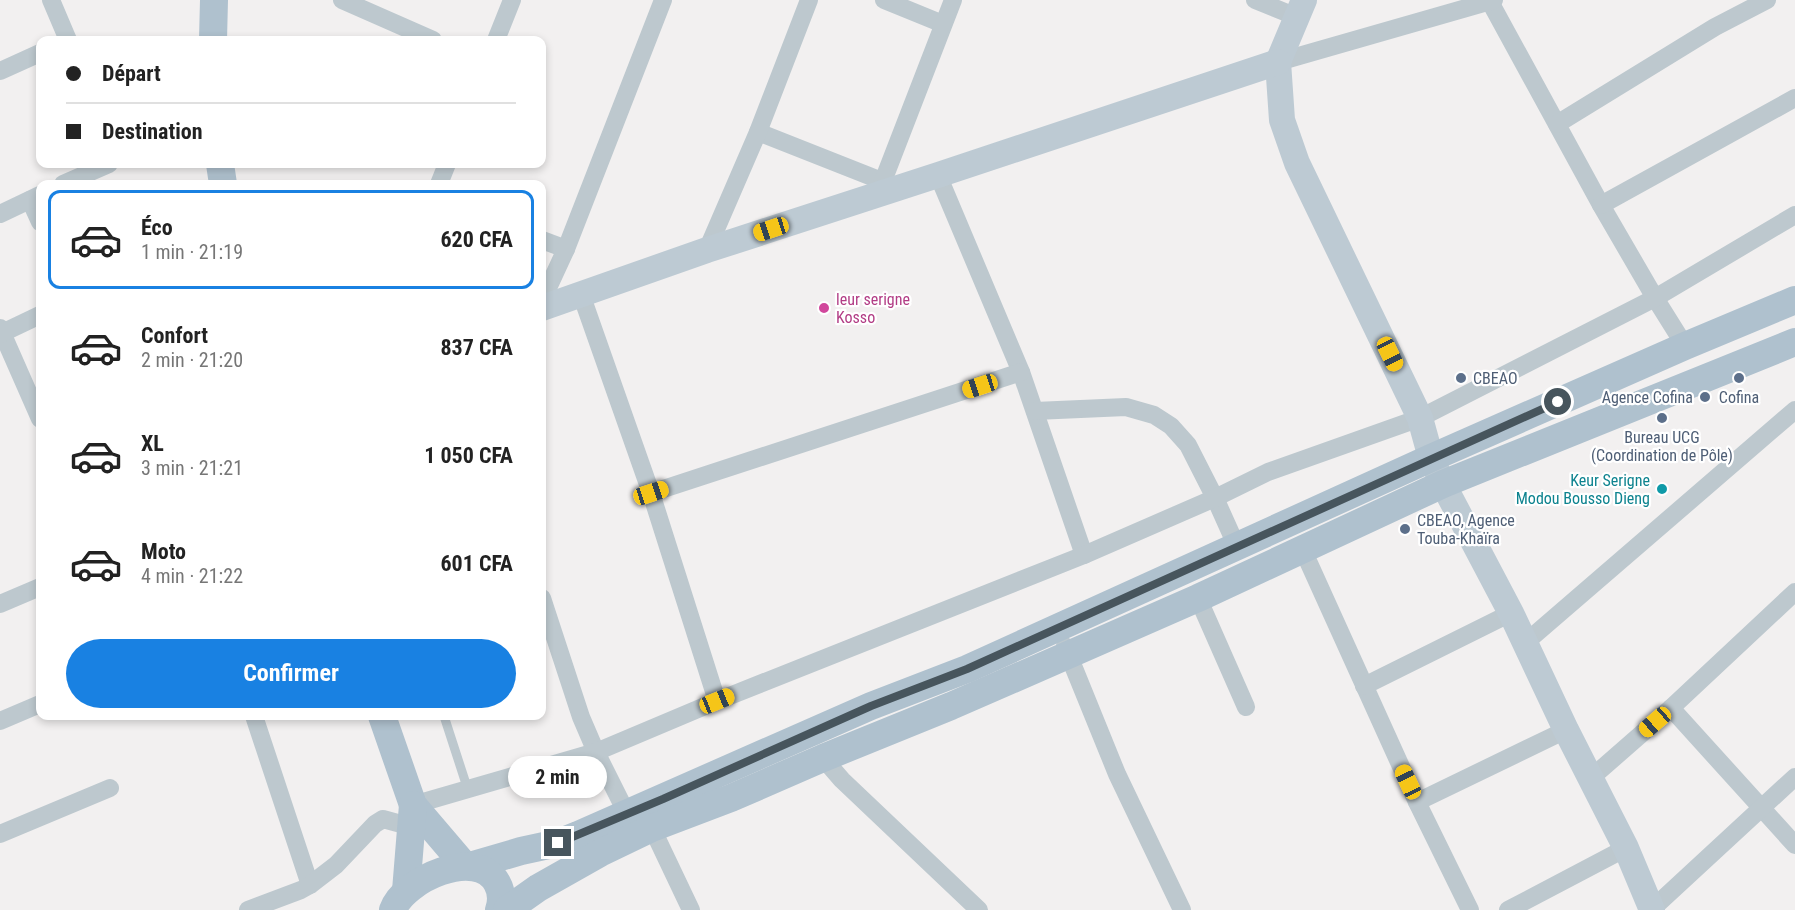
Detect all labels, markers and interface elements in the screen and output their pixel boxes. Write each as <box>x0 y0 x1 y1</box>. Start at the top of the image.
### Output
text: Départ <box>102 61 161 86</box>
text: Destination <box>102 119 203 144</box>
icon: car <box>69 213 123 267</box>
text: Éco <box>141 215 173 240</box>
car <box>751 215 791 243</box>
text: 620 CFA <box>440 227 513 252</box>
text: 1 min · 21:19 <box>141 240 243 264</box>
place label: leur serigne Kosso <box>836 290 910 327</box>
marker: leur serigne Kosso <box>817 301 831 315</box>
icon: car <box>69 321 123 375</box>
text: Confort <box>141 323 208 348</box>
car <box>1374 334 1406 374</box>
text: 837 CFA <box>440 335 513 360</box>
text: 2 min · 21:20 <box>141 348 243 372</box>
place label: CBEAO <box>1473 369 1518 388</box>
marker: CBEAO <box>1454 371 1468 385</box>
marker: Cofina <box>1732 371 1746 385</box>
car <box>960 372 1000 400</box>
route start <box>1544 388 1571 415</box>
place label: Agence Cofina <box>1602 388 1693 407</box>
place label: Cofina <box>1719 388 1759 407</box>
marker: Agence Cofina <box>1698 390 1712 404</box>
marker: Bureau UCG (Coordination de Pôle) <box>1655 411 1669 425</box>
place label: Bureau UCG (Coordination de Pôle) <box>1591 428 1733 465</box>
icon: car <box>69 429 123 483</box>
text: XL <box>141 431 164 456</box>
text: 1 050 CFA <box>424 443 513 468</box>
text: 3 min · 21:21 <box>141 456 243 480</box>
place label: Keur Serigne Modou Bousso Dieng <box>1516 471 1650 508</box>
car <box>631 479 671 507</box>
marker: Keur Serigne Modou Bousso Dieng <box>1655 482 1669 496</box>
place label: CBEAO, Agence Touba-Khaïra <box>1417 511 1515 548</box>
marker: CBEAO, Agence Touba-Khaïra <box>1398 522 1412 536</box>
icon: car <box>69 537 123 591</box>
text: Moto <box>141 539 186 564</box>
text: 601 CFA <box>440 551 513 576</box>
text: 4 min · 21:22 <box>141 564 243 588</box>
button: Confirmer <box>66 639 516 708</box>
car <box>697 686 737 716</box>
car <box>1636 703 1674 741</box>
callout: 2 min <box>508 756 608 798</box>
car <box>1392 762 1424 802</box>
text: 2 min <box>535 765 580 789</box>
route end <box>544 829 571 856</box>

